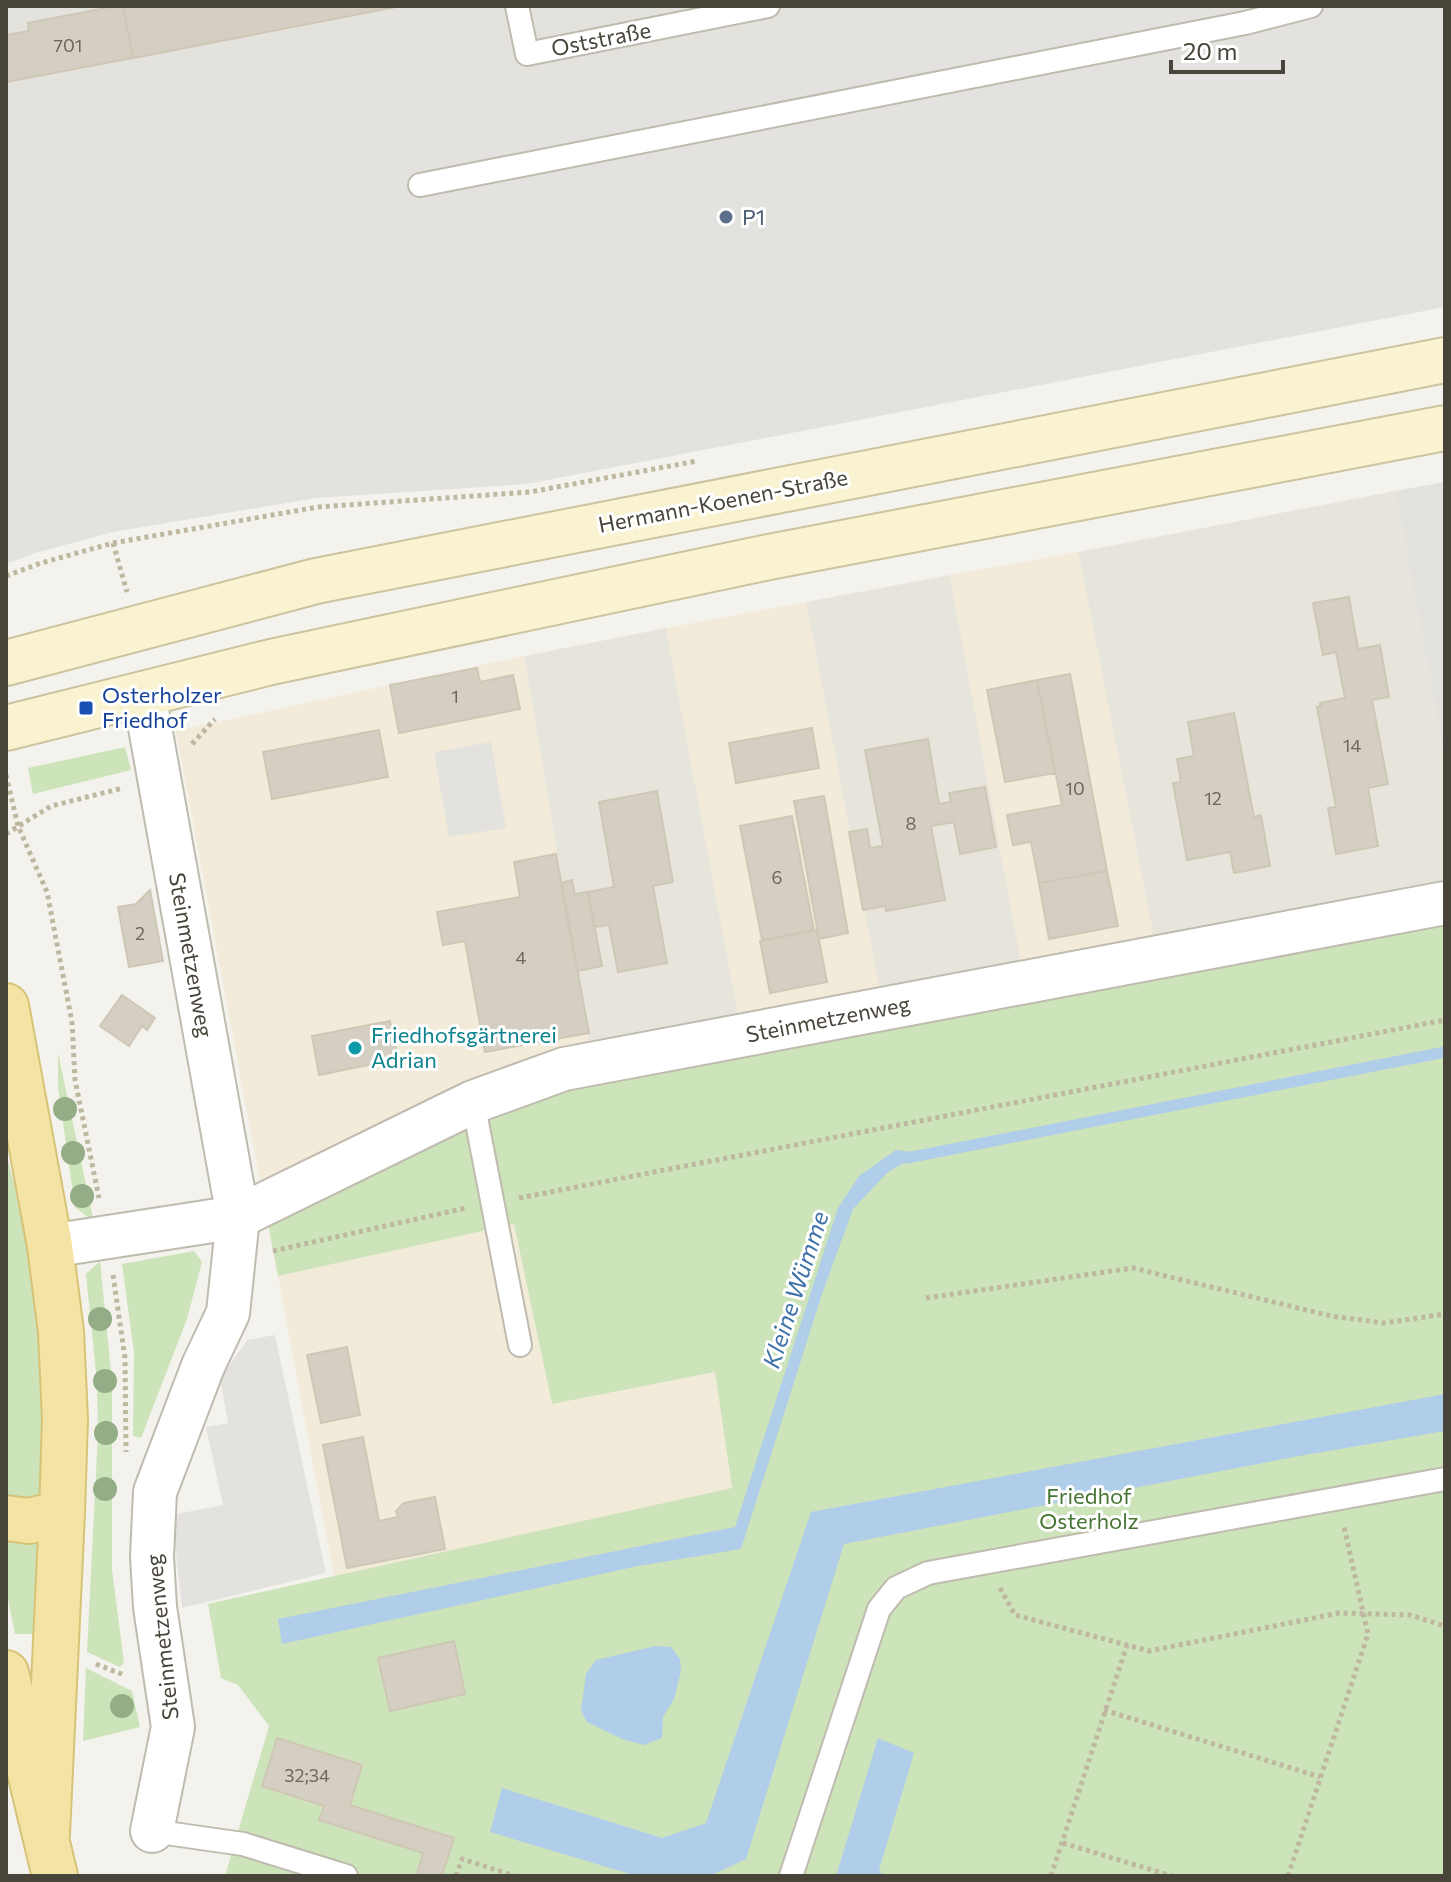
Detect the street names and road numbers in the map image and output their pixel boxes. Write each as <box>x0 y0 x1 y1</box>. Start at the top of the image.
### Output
street label: Oststraße <box>549 16 653 61</box>
street label: Hermann-Koenen-Straße <box>596 463 850 538</box>
street label: Steinmetzenweg <box>164 870 219 1039</box>
street label: Steinmetzenweg <box>744 989 912 1048</box>
street label: Steinmetzenweg <box>139 1553 184 1721</box>

